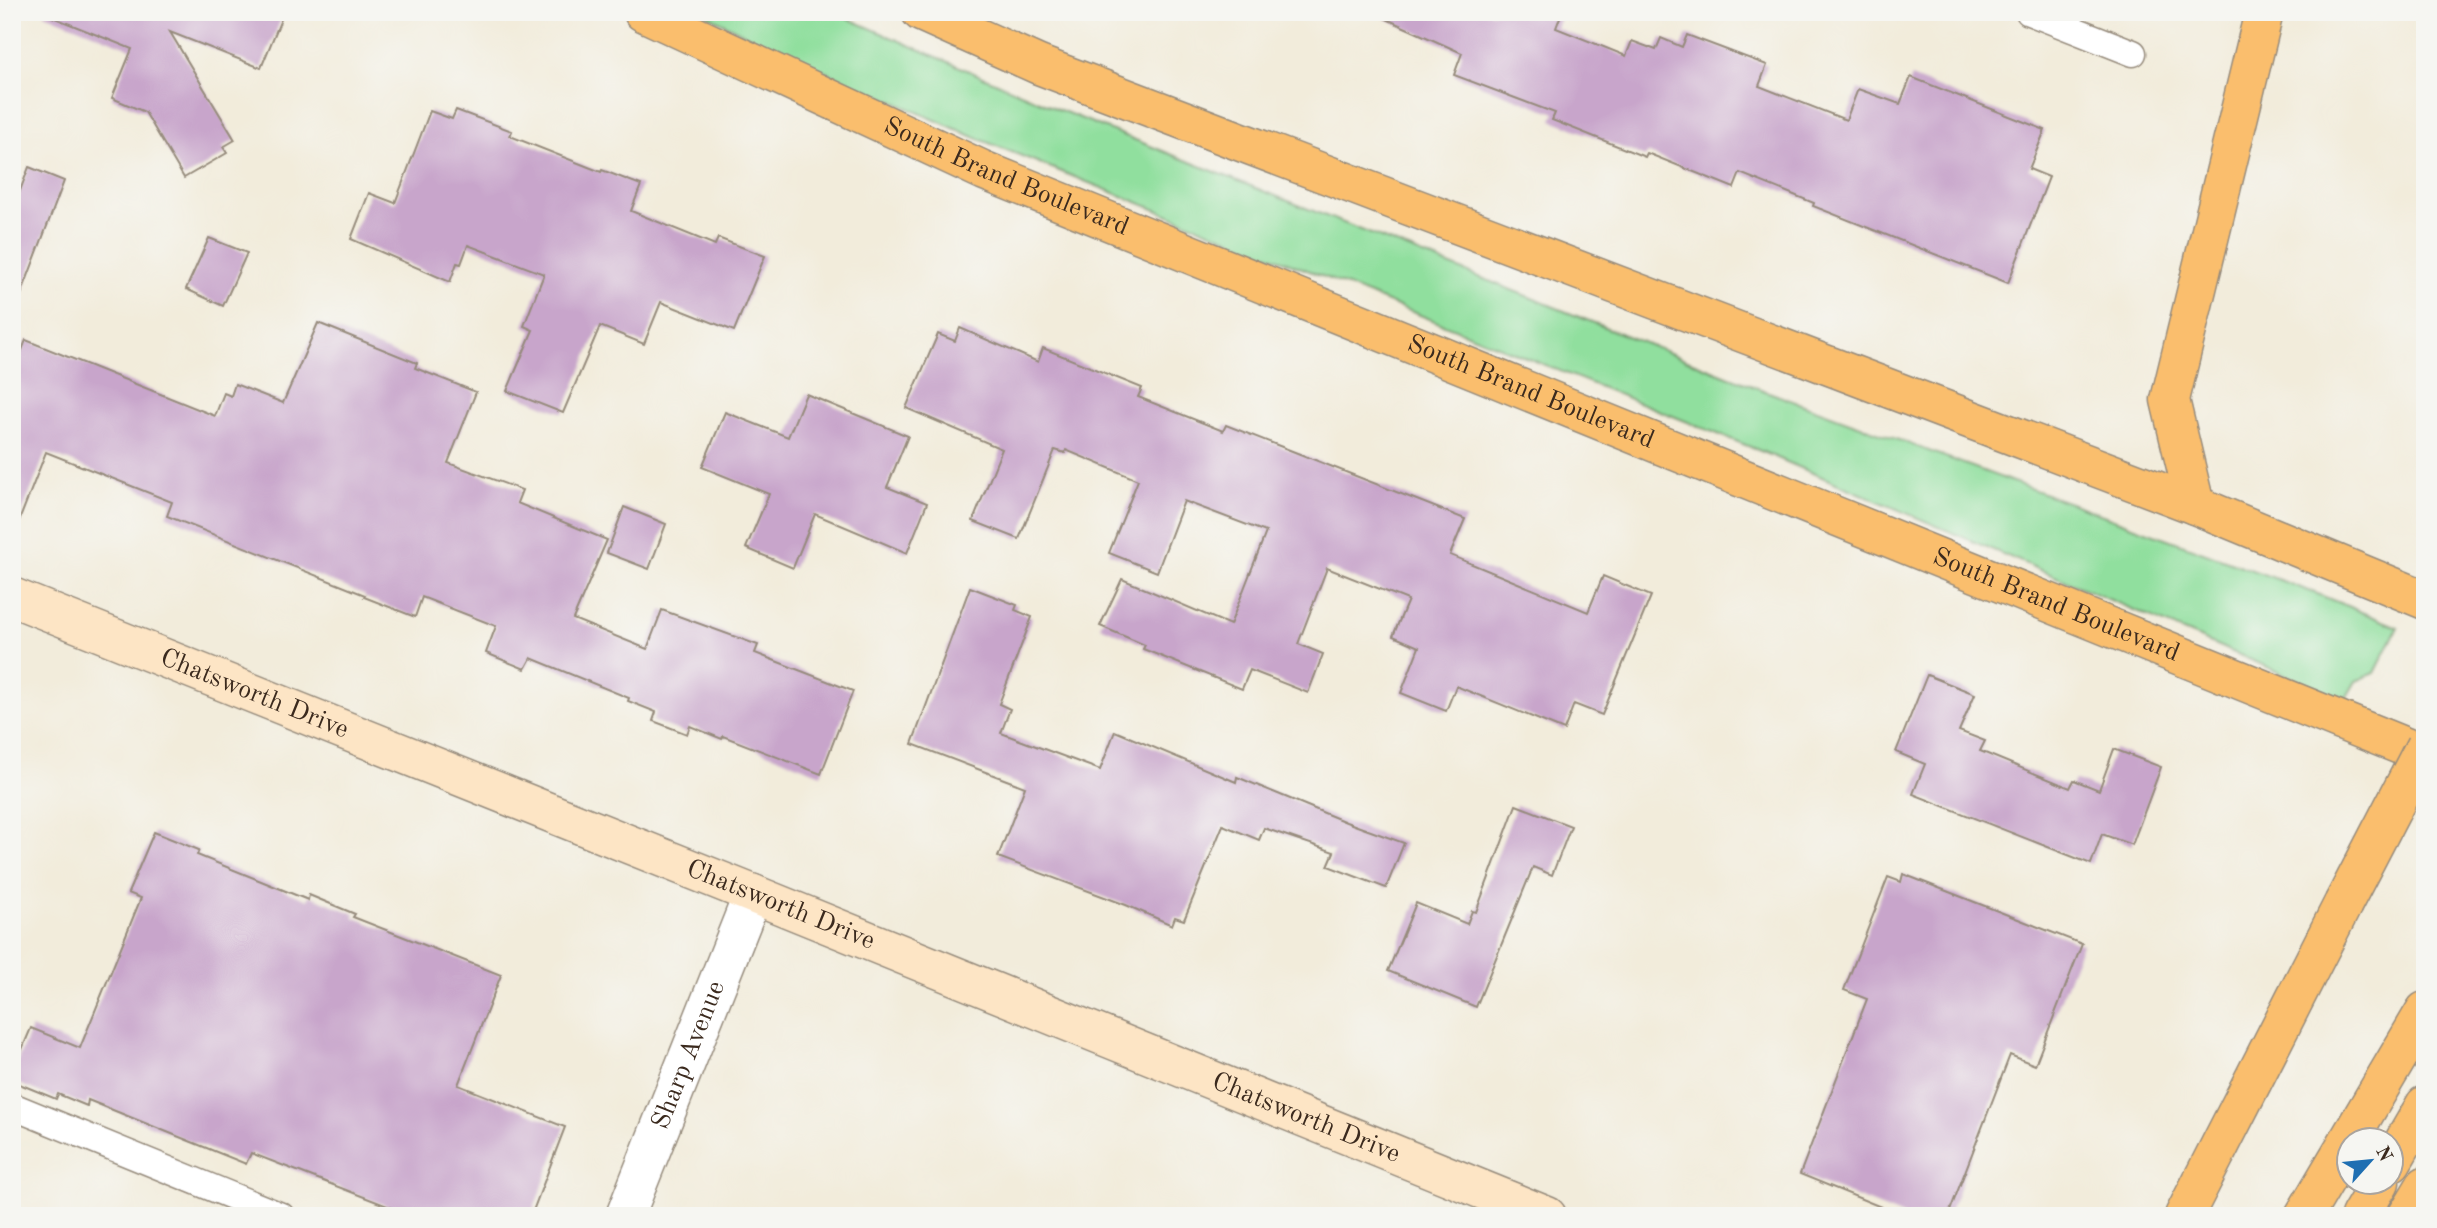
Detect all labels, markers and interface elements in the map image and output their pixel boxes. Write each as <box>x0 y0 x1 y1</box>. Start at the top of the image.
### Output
street label: South Brand Boulevard <box>880 113 1132 241</box>
street label: South Brand Boulevard <box>1404 331 1658 454</box>
street label: South Brand Boulevard <box>1929 544 2183 667</box>
street label: Chatsworth Drive <box>156 645 352 743</box>
street label: Chatsworth Drive <box>683 856 878 955</box>
street label: Sharp Avenue <box>648 977 730 1133</box>
street label: Chatsworth Drive <box>1208 1069 1404 1168</box>
north arrow <box>2336 1126 2406 1196</box>
text: N <box>2371 1144 2395 1166</box>

